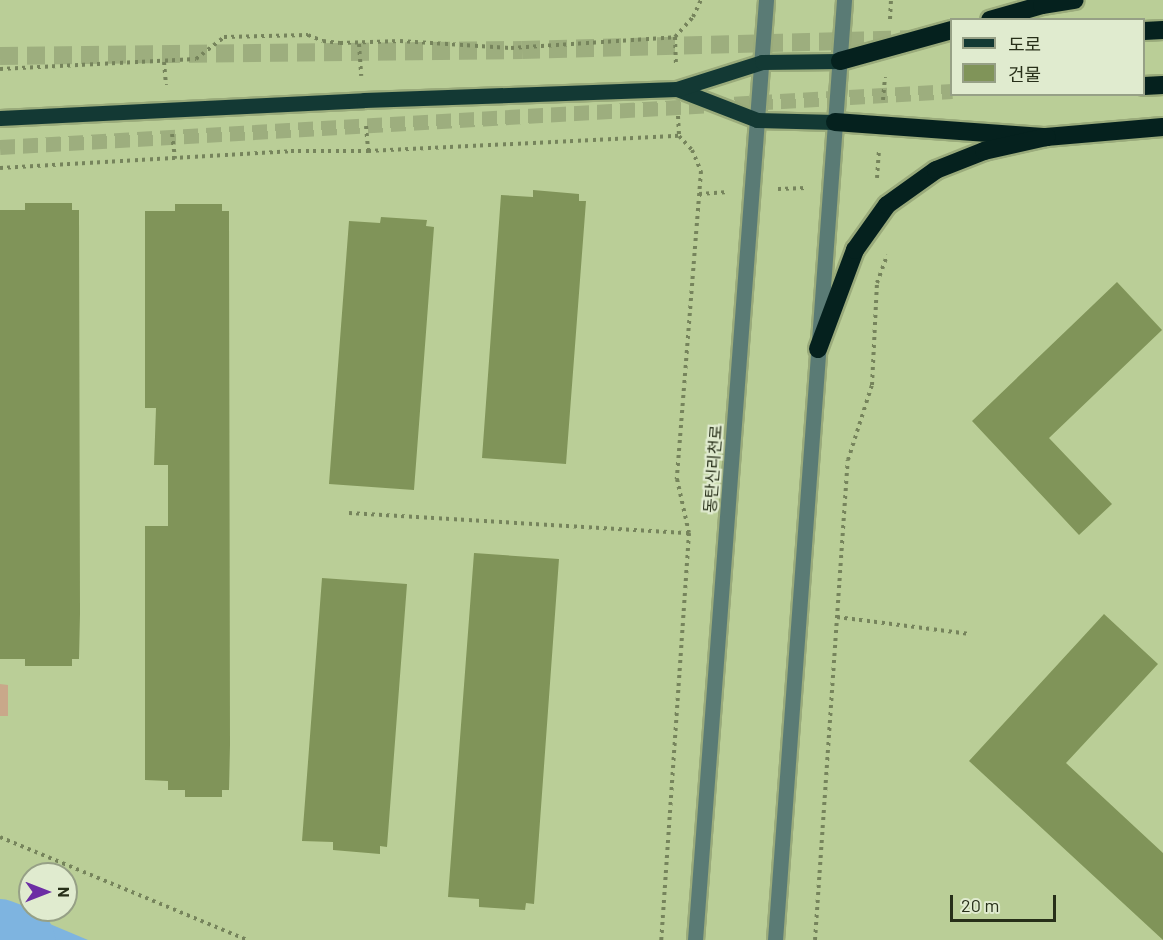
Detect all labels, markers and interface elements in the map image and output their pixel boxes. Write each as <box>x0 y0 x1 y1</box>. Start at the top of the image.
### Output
legend <box>950 18 1145 96</box>
text: 도로 <box>1008 33 1041 55</box>
text: 건물 <box>1008 63 1041 85</box>
street label: 동탄신리천로 <box>700 424 726 514</box>
north arrow <box>18 862 78 922</box>
scale bar <box>953 883 1060 921</box>
text: N <box>55 887 74 897</box>
text: 20 m <box>961 894 999 916</box>

